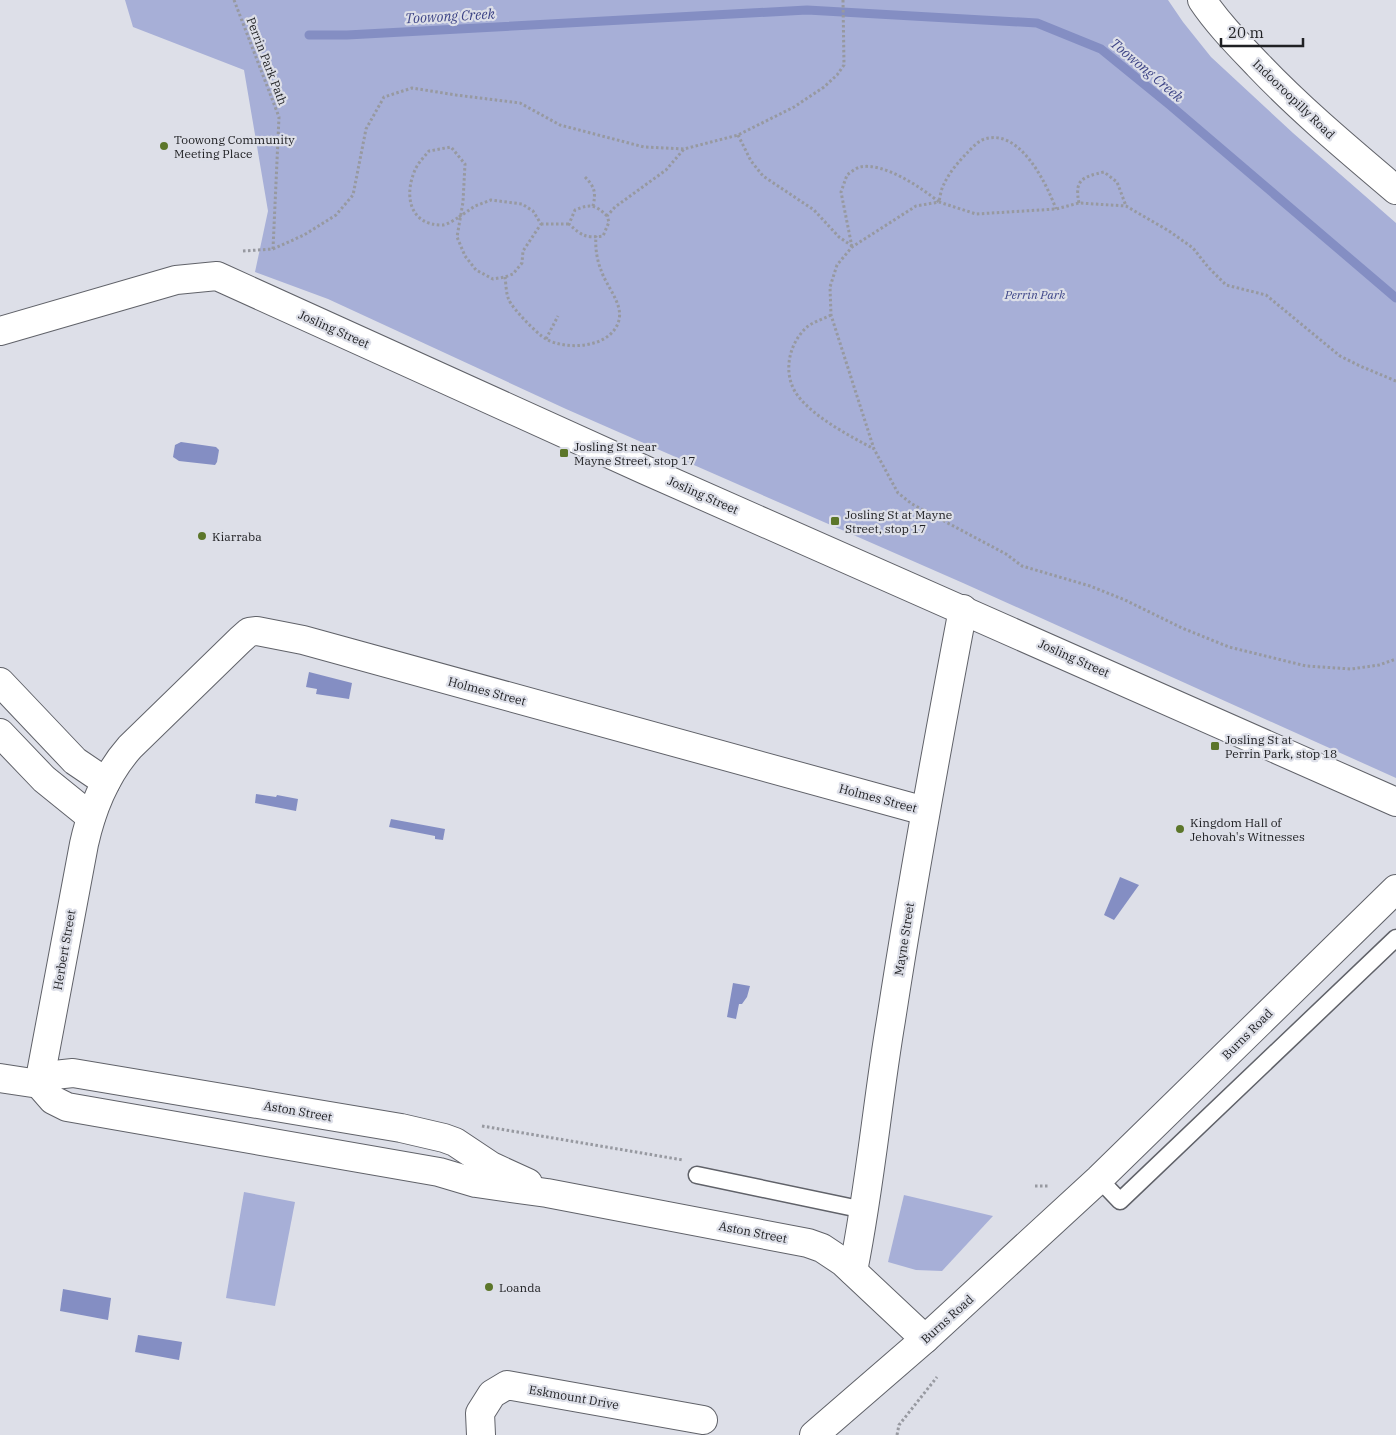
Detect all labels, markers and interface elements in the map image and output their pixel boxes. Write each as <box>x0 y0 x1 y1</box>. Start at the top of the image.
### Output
water label: Toowong Creek <box>405 5 496 27</box>
street label: Perrin Park Path <box>243 15 291 108</box>
scale bar <box>1221 15 1304 47</box>
text: 20 m <box>1228 23 1264 42</box>
water label: Toowong Creek <box>1107 34 1188 106</box>
street label: Indooroopilly Road <box>1250 56 1338 142</box>
place label: Toowong Community Meeting Place <box>174 132 295 161</box>
marker: Toowong Community Meeting Place <box>158 140 170 152</box>
park label: Perrin Park <box>1004 287 1066 302</box>
street label: Josling Street <box>296 307 372 351</box>
place label: Josling St near Mayne Street, stop 17 <box>574 439 695 468</box>
marker: Josling St near Mayne Street, stop 17 <box>558 447 570 459</box>
street label: Josling Street <box>665 473 741 517</box>
place label: Josling St at Mayne Street, stop 17 <box>845 507 952 536</box>
marker: Josling St at Mayne Street, stop 17 <box>829 515 841 527</box>
place label: Kiarraba <box>212 529 262 544</box>
marker: Kiarraba <box>196 530 208 542</box>
street label: Josling Street <box>1036 636 1112 680</box>
street label: Holmes Street <box>446 673 528 709</box>
place label: Josling St at Perrin Park, stop 18 <box>1225 732 1337 761</box>
marker: Josling St at Perrin Park, stop 18 <box>1209 740 1221 752</box>
street label: Holmes Street <box>837 780 919 816</box>
place label: Kingdom Hall of Jehovah's Witnesses <box>1190 815 1305 844</box>
marker: Kingdom Hall of Jehovah's Witnesses <box>1174 823 1186 835</box>
street label: Mayne Street <box>891 901 917 977</box>
street label: Herbert Street <box>50 909 78 991</box>
street label: Burns Road <box>1219 1006 1275 1062</box>
street label: Aston Street <box>263 1098 333 1124</box>
street label: Aston Street <box>718 1218 788 1246</box>
place label: Loanda <box>499 1280 542 1295</box>
marker: Loanda <box>483 1281 495 1293</box>
street label: Burns Road <box>918 1291 976 1347</box>
street label: Eskmount Drive <box>528 1382 620 1412</box>

